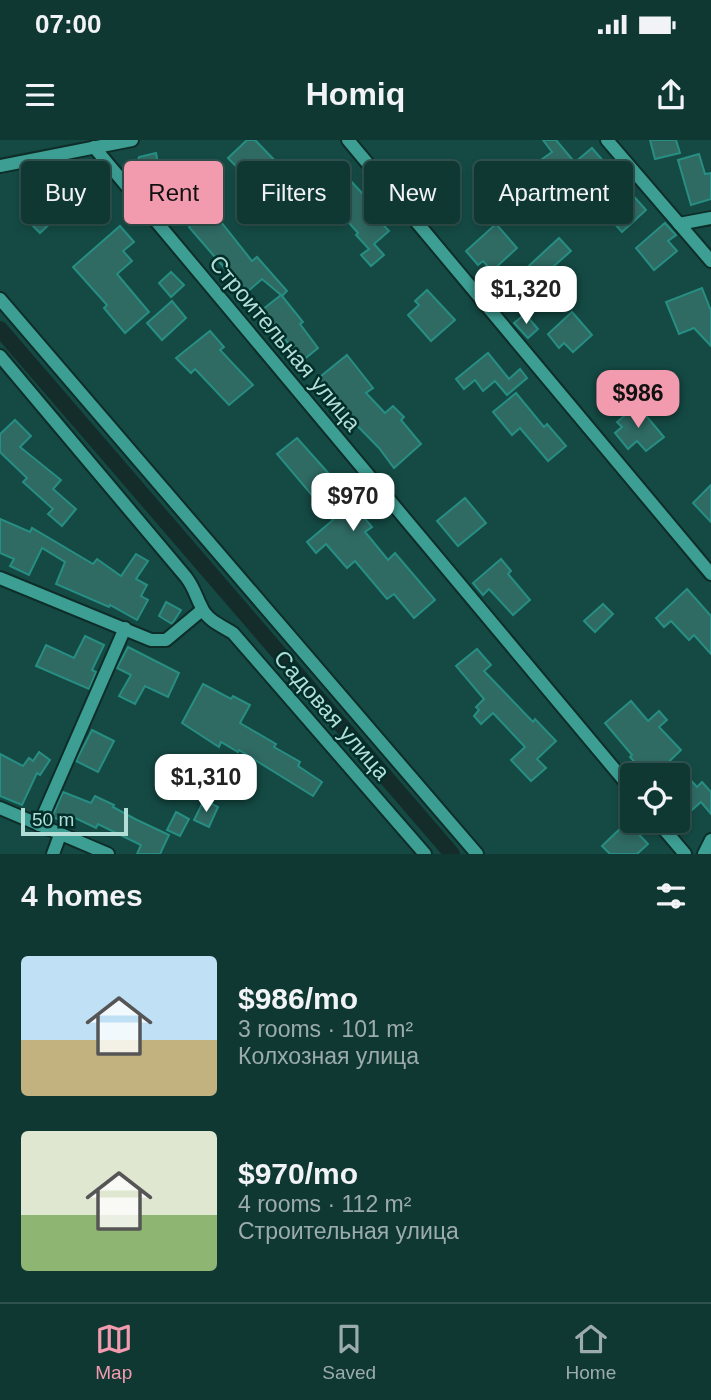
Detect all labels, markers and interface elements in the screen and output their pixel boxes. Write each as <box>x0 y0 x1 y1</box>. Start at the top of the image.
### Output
text: 07:00 <box>35 9 102 39</box>
icon: menu <box>21 76 59 114</box>
text: Homiq <box>306 76 405 112</box>
icon: share <box>652 76 690 114</box>
chip: Buy <box>21 161 110 224</box>
chip: Rent <box>124 161 223 224</box>
chip: Filters <box>237 161 350 224</box>
chip: New <box>364 161 460 224</box>
chip: Apartment <box>474 161 633 224</box>
street label: Строительная улица <box>204 250 366 436</box>
pin: $1,320 <box>469 267 583 326</box>
text: $1,320 <box>491 276 561 302</box>
pin: $986 <box>597 370 679 430</box>
text: $986 <box>612 380 664 406</box>
pin: $970 <box>312 474 394 533</box>
text: $970 <box>327 483 379 509</box>
street label: Садовая улица <box>269 645 395 785</box>
pin: $1,310 <box>149 754 263 814</box>
map controls <box>620 763 690 833</box>
button: locate <box>620 763 690 833</box>
text: $1,310 <box>171 764 241 790</box>
scale bar <box>21 805 128 837</box>
text: 50 m <box>32 809 74 830</box>
icon: filters <box>652 877 690 915</box>
text: 4 homes <box>21 879 143 912</box>
text: $986/mo <box>238 982 358 1015</box>
icon: home <box>77 984 161 1068</box>
text: 3 rooms · 101 m² <box>238 1016 413 1042</box>
text: Колхозная улица <box>238 1043 419 1069</box>
text: $970/mo <box>238 1157 358 1190</box>
icon: home <box>77 1159 161 1243</box>
text: 4 rooms · 112 m² <box>238 1191 411 1217</box>
text: Строительная улица <box>238 1218 459 1244</box>
tab: Map <box>95 1320 133 1384</box>
tab: Saved <box>322 1320 376 1384</box>
tab: Home <box>566 1320 616 1384</box>

